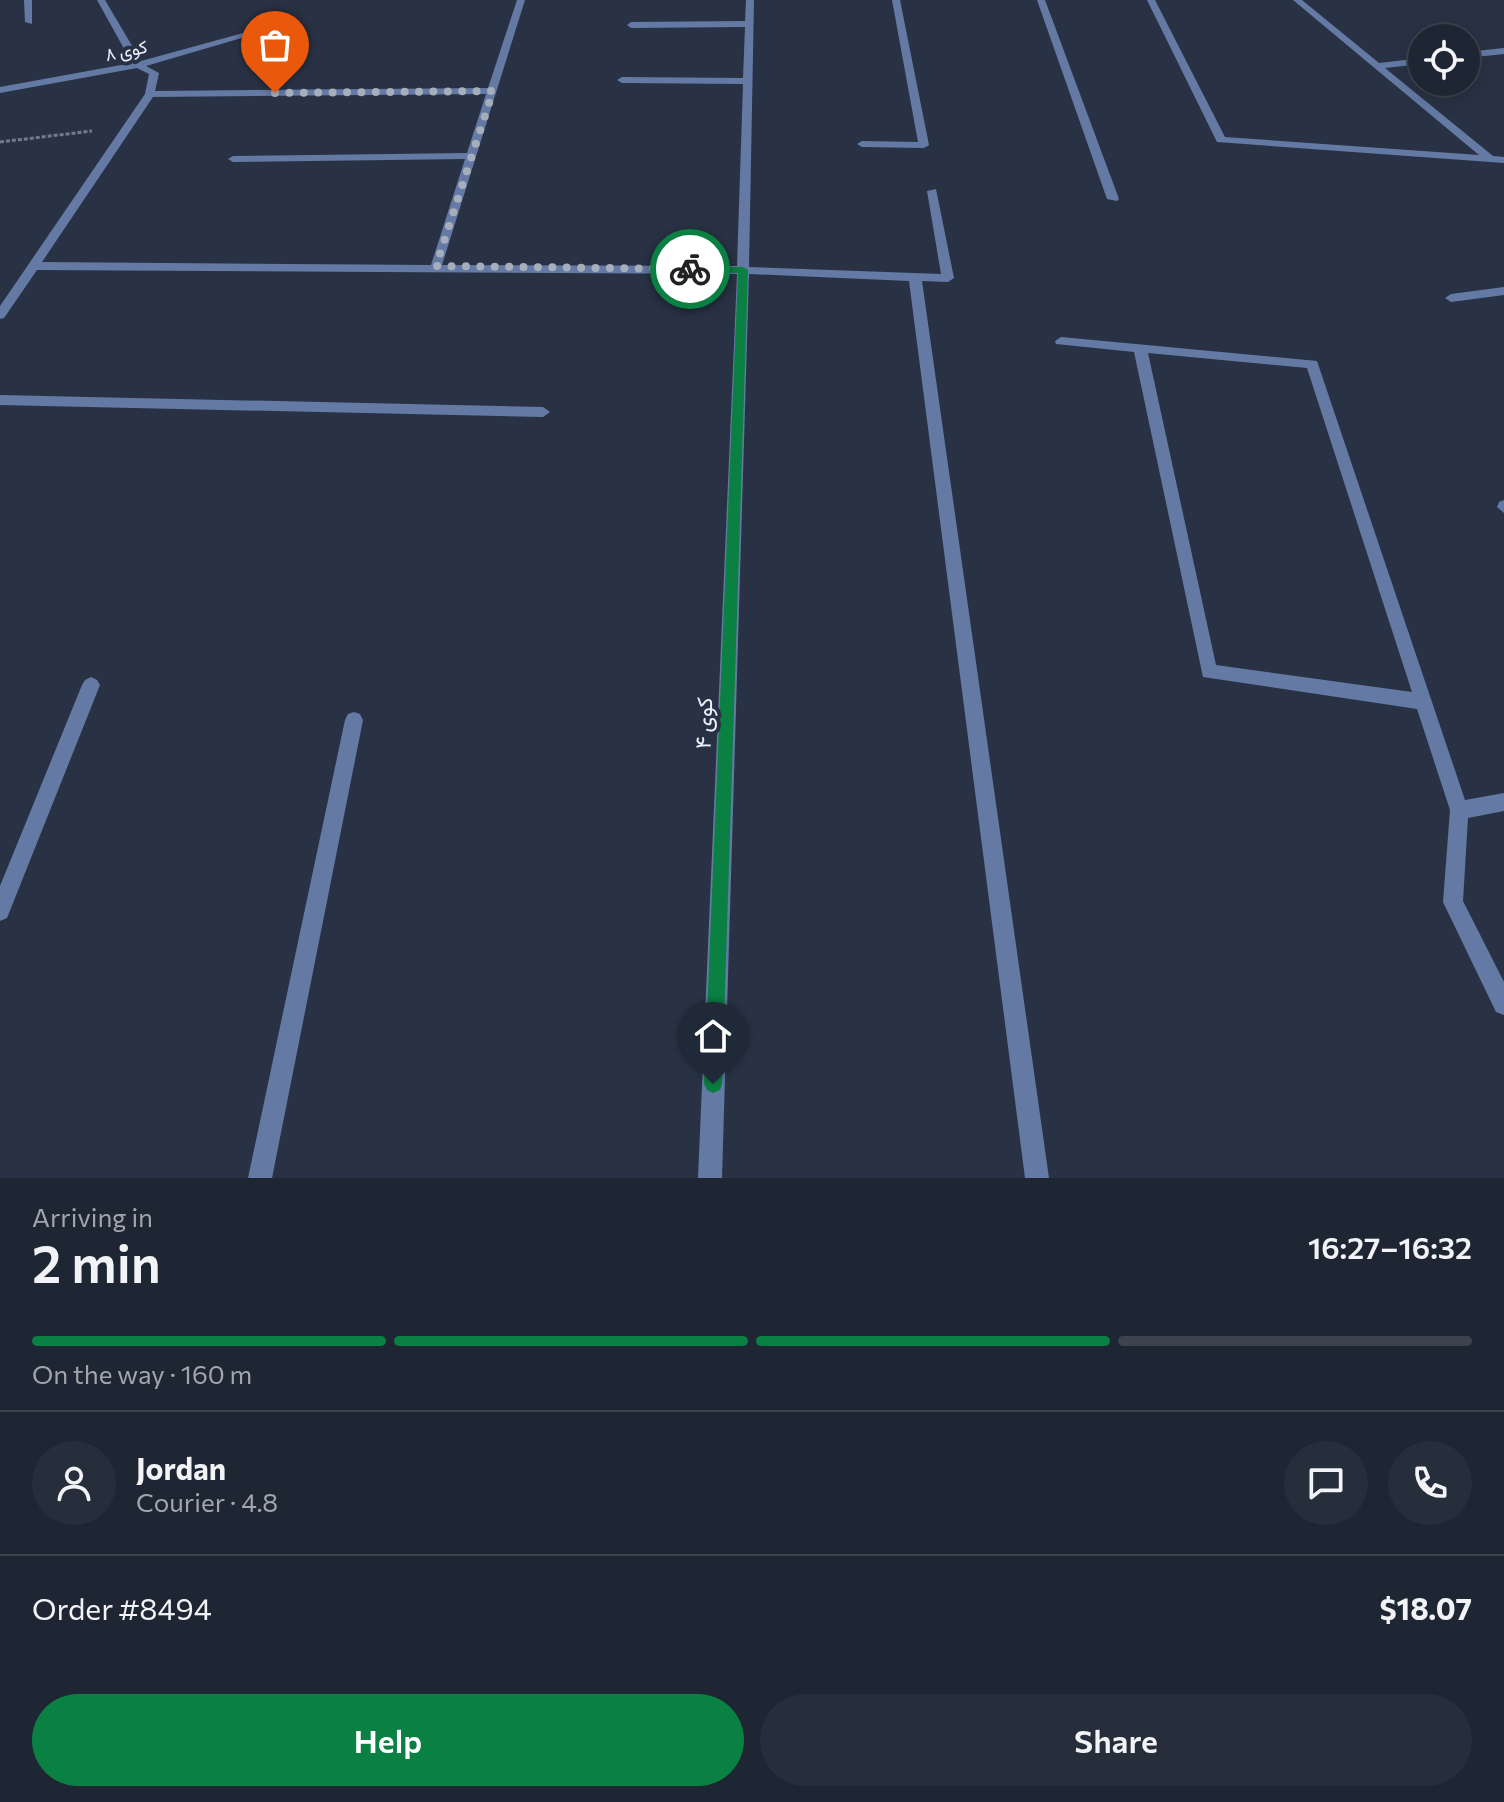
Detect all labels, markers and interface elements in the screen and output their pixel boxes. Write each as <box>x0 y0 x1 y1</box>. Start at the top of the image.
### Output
pin <box>241 11 309 93</box>
icon: bag <box>253 23 297 67</box>
map controls <box>1408 24 1480 96</box>
button: locate <box>1408 24 1480 96</box>
street label: کوی ۸ <box>103 35 149 66</box>
courier <box>650 229 730 309</box>
icon: bike <box>668 247 712 291</box>
street label: کوی ۴ <box>689 696 718 749</box>
pin <box>679 1002 747 1084</box>
icon: home <box>691 1014 735 1058</box>
text: Arriving in <box>32 1201 153 1232</box>
text: 16:27–16:32 <box>1308 1228 1472 1265</box>
text: 2 min <box>32 1230 161 1294</box>
text: On the way · 160 m <box>32 1358 252 1389</box>
button: person <box>32 1441 116 1525</box>
button: chat <box>1284 1441 1368 1525</box>
button: phone <box>1388 1441 1472 1525</box>
text: Jordan <box>136 1449 226 1486</box>
text: Courier · 4.8 <box>136 1486 278 1517</box>
text: Order #8494 <box>32 1589 212 1626</box>
text: $18.07 <box>1379 1589 1472 1626</box>
button: Help <box>32 1694 744 1786</box>
button: Share <box>760 1694 1472 1786</box>

